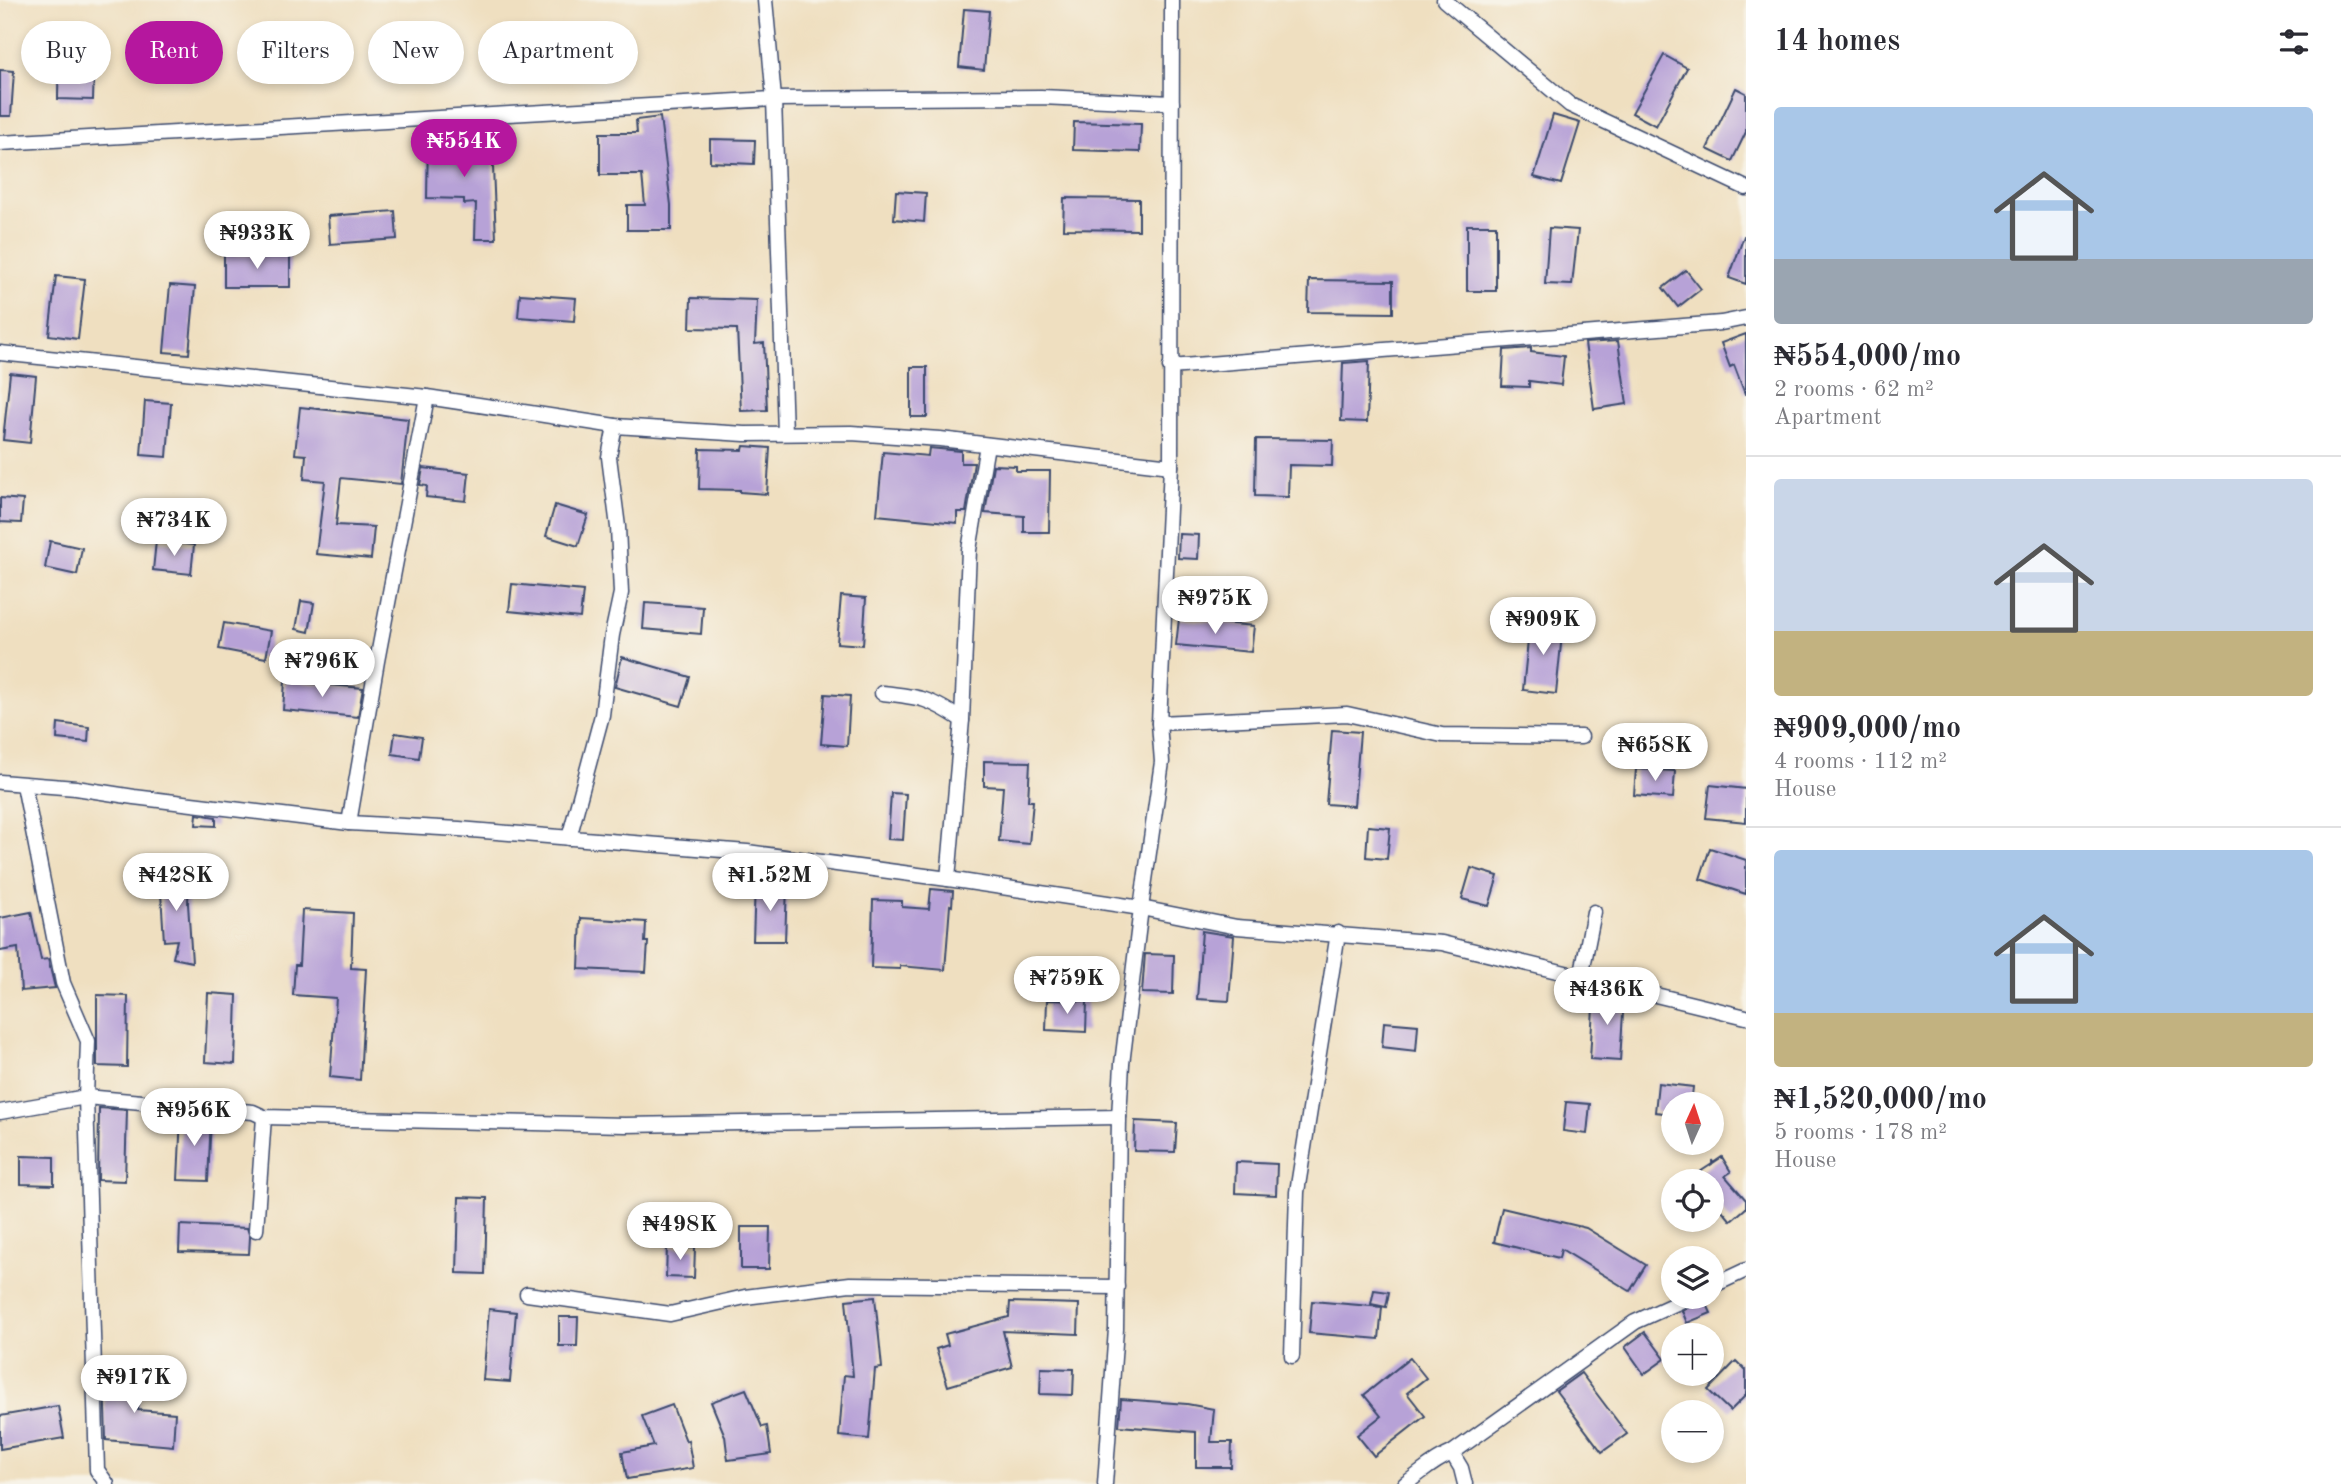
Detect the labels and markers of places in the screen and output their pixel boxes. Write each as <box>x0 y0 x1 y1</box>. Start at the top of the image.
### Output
pin: ₦554K <box>415 120 513 179</box>
pin: ₦933K <box>208 212 306 271</box>
pin: ₦734K <box>125 498 223 558</box>
pin: ₦975K <box>1166 576 1264 636</box>
pin: ₦909K <box>1494 598 1592 657</box>
pin: ₦796K <box>273 640 371 699</box>
pin: ₦658K <box>1606 724 1704 783</box>
pin: ₦428K <box>127 853 225 913</box>
pin: ₦1.52M <box>713 853 827 913</box>
pin: ₦759K <box>1018 956 1116 1016</box>
pin: ₦436K <box>1558 968 1656 1027</box>
pin: ₦956K <box>145 1088 243 1148</box>
pin: ₦498K <box>631 1202 729 1262</box>
pin: ₦917K <box>85 1356 183 1415</box>

